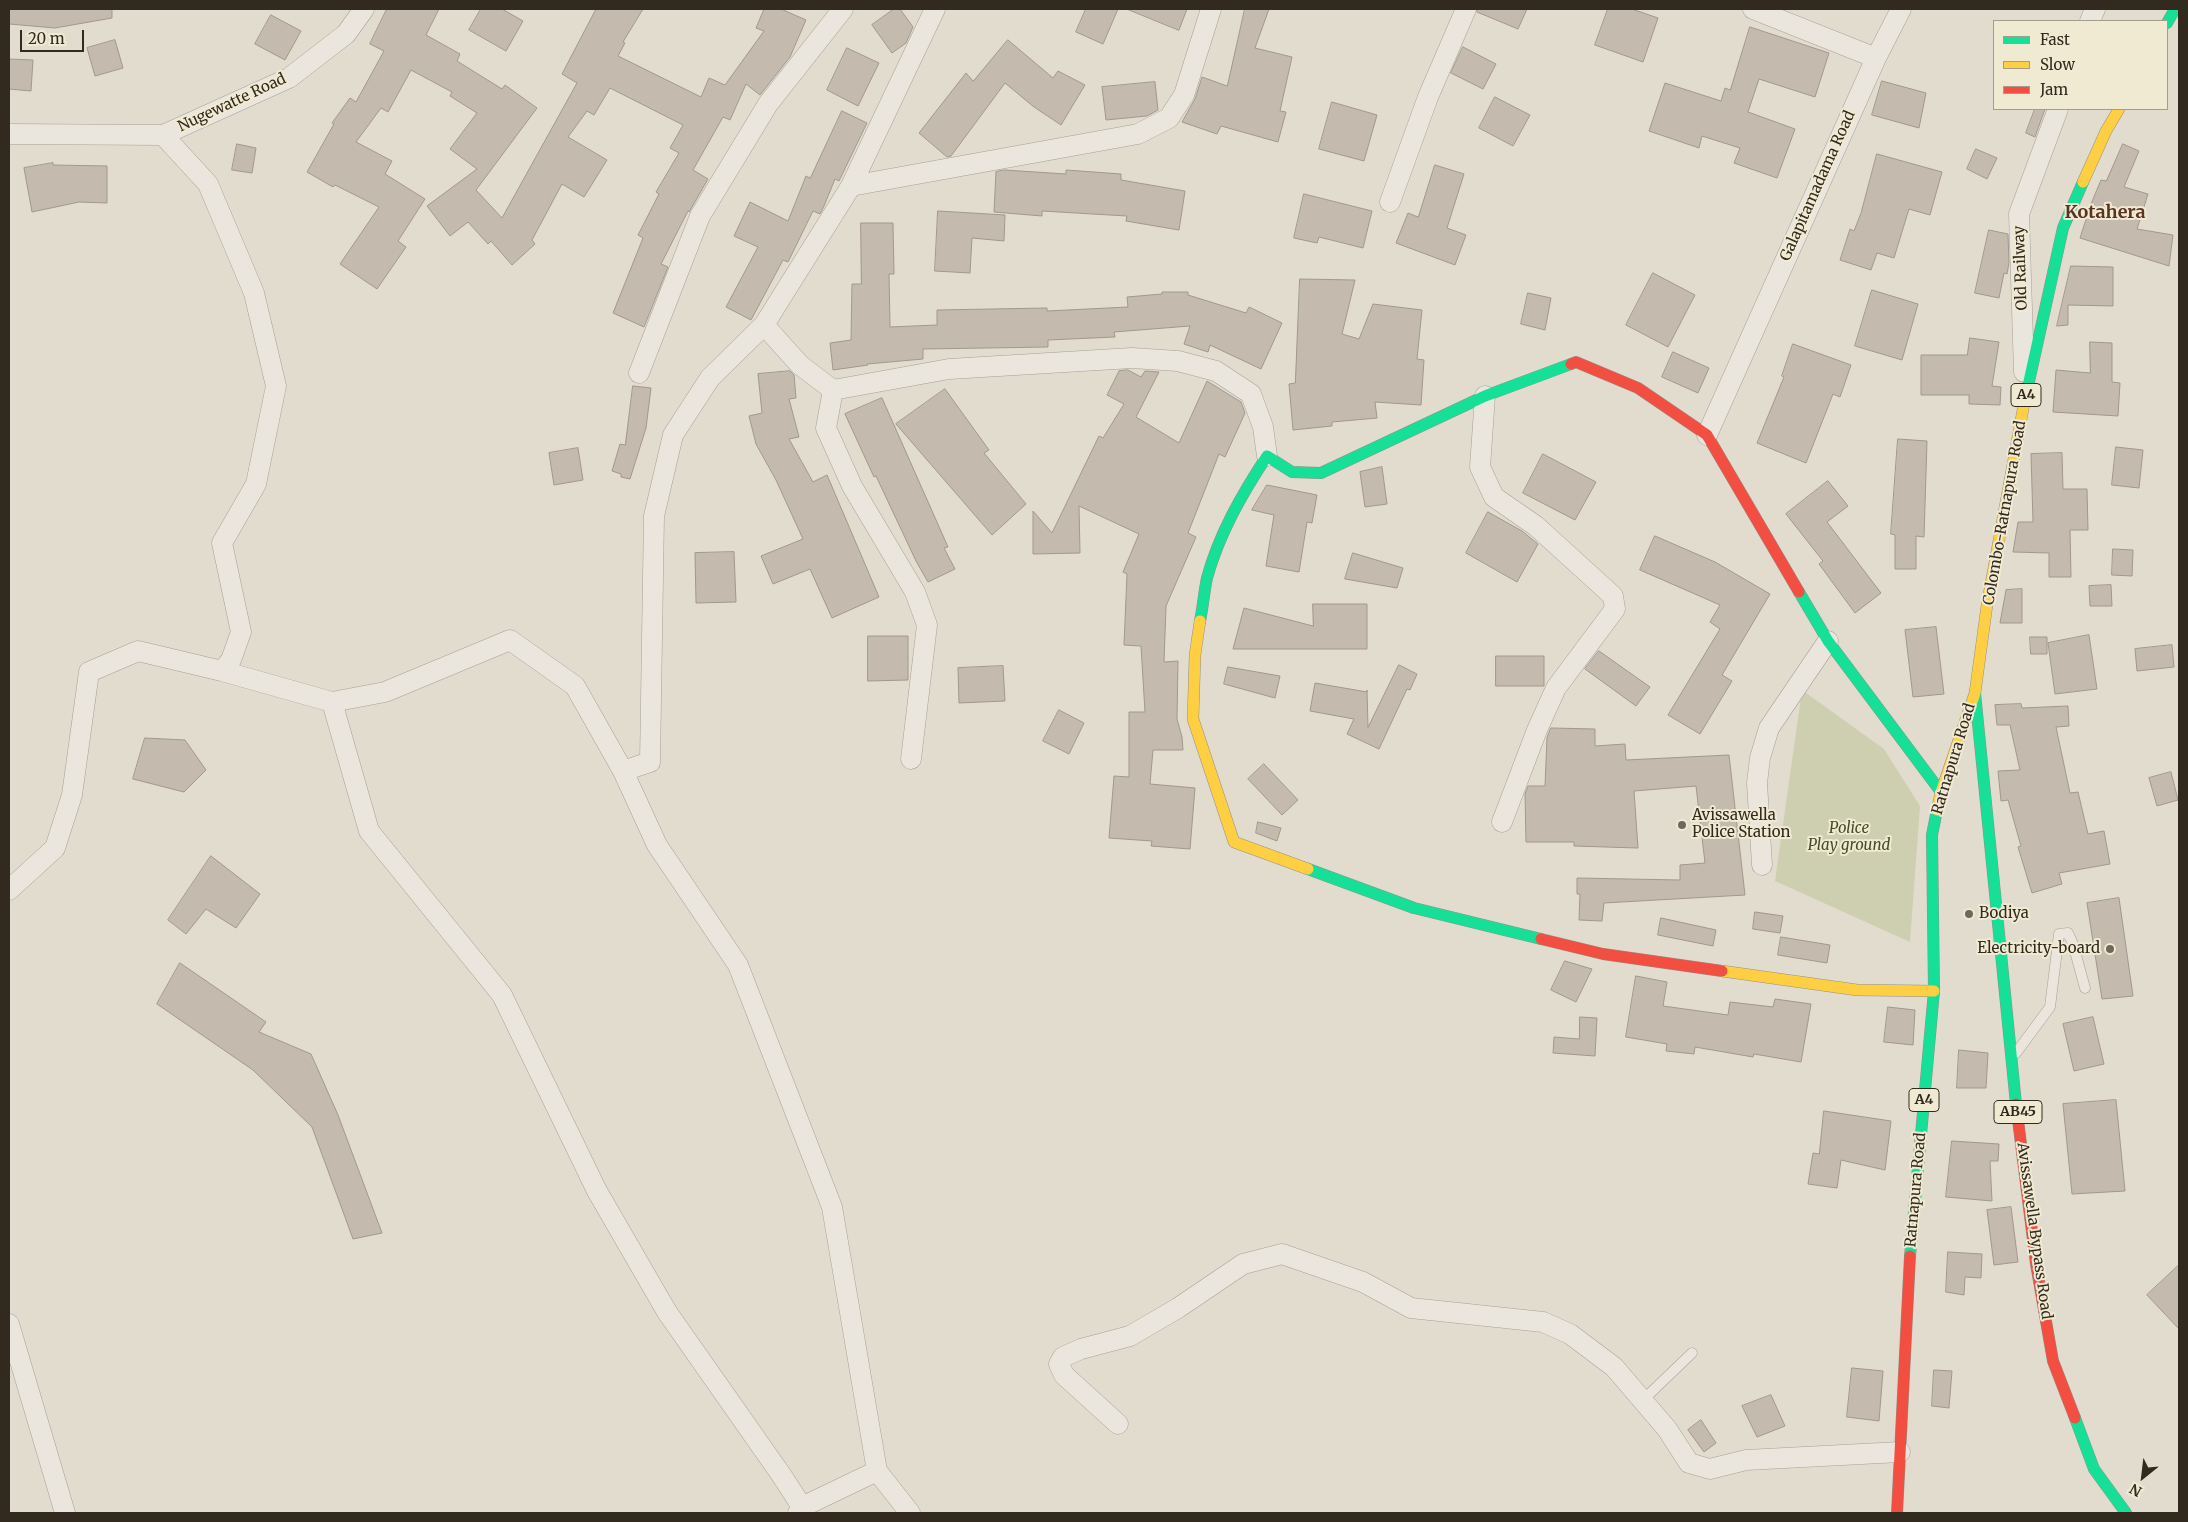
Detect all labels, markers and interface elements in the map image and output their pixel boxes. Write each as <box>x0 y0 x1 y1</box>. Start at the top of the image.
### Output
scale bar <box>22 20 86 52</box>
legend <box>1993 20 2168 110</box>
text: 20 m <box>28 29 65 48</box>
text: Fast <box>2040 30 2070 49</box>
text: Slow <box>2040 55 2075 74</box>
street label: Nugewatte Road <box>175 70 289 136</box>
text: Jam <box>2040 80 2068 99</box>
street label: Galapitamadama Road <box>1777 108 1859 264</box>
district label: Kotahera <box>2064 202 2146 224</box>
street label: Old Railway <box>2011 225 2031 311</box>
road number: A4 <box>2011 384 2041 406</box>
street label: Colombo-Ratnapura Road <box>1980 419 2030 607</box>
street label: Ratnapura Road <box>1929 701 1979 817</box>
place label: Avissawella Police Station <box>1692 807 1790 842</box>
marker: Avissawella Police Station <box>1676 819 1688 831</box>
park label: Police Play ground <box>1808 820 1890 855</box>
place label: Bodiya <box>1979 905 2029 923</box>
marker: Bodiya <box>1963 908 1975 920</box>
place label: Electricity-board <box>1977 940 2100 958</box>
marker: Electricity-board <box>2104 943 2116 955</box>
road number: A4 <box>1909 1088 1939 1112</box>
road number: AB45 <box>1994 1100 2042 1124</box>
street label: Ratnapura Road <box>1902 1132 1930 1248</box>
street label: Avissawella Bypass Road <box>2013 1141 2055 1321</box>
north arrow <box>2118 1452 2168 1502</box>
text: N <box>2127 1480 2145 1501</box>

